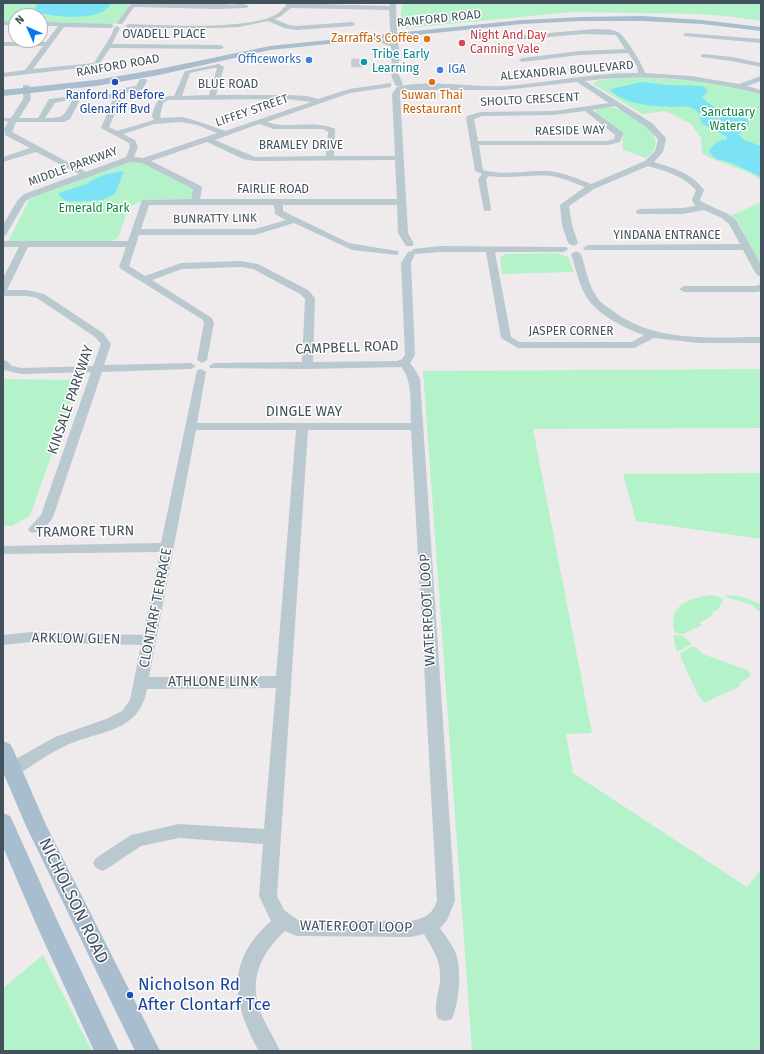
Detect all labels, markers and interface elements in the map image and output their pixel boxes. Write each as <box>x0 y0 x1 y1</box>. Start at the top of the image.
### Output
street label: RANFORD ROAD <box>396 7 482 31</box>
north arrow <box>8 8 48 48</box>
text: N <box>13 13 27 27</box>
street label: OVADELL PLACE <box>122 28 206 42</box>
place label: Night And Day Canning Vale <box>470 29 546 57</box>
place label: Zarraffa's Coffee <box>331 32 419 46</box>
marker: Zarraffa's Coffee <box>422 34 432 44</box>
marker: Night And Day Canning Vale <box>457 38 467 48</box>
place label: Tribe Early Learning <box>372 48 429 76</box>
street label: RANFORD ROAD <box>75 52 161 80</box>
place label: Officeworks <box>238 53 301 67</box>
marker: Officeworks <box>304 55 314 65</box>
marker: Tribe Early Learning <box>359 57 369 67</box>
street label: ALEXANDRIA BOULEVARD <box>500 58 634 84</box>
place label: IGA <box>448 63 466 77</box>
marker: IGA <box>435 65 445 75</box>
marker: Ranford Rd Before Glenariff Bvd <box>110 77 120 87</box>
marker: Suwan Thai Restaurant <box>427 77 437 87</box>
street label: BLUE ROAD <box>198 78 258 92</box>
place label: Ranford Rd Before Glenariff Bvd <box>65 89 165 117</box>
place label: Suwan Thai Restaurant <box>401 89 463 117</box>
street label: SHOLTO CRESCENT <box>480 90 580 110</box>
street label: LIFFEY STREET <box>214 92 290 130</box>
park label: Sanctuary Waters <box>701 106 755 134</box>
street label: RAESIDE WAY <box>535 123 605 139</box>
street label: BRAMLEY DRIVE <box>259 139 343 153</box>
street label: MIDDLE PARKWAY <box>26 144 120 190</box>
street label: FAIRLIE ROAD <box>237 183 309 197</box>
park label: Emerald Park <box>58 202 130 216</box>
street label: BUNRATTY LINK <box>173 211 257 227</box>
street label: YINDANA ENTRANCE <box>613 229 721 243</box>
street label: JASPER CORNER <box>529 325 613 339</box>
street label: CAMPBELL ROAD <box>295 338 399 358</box>
street label: KINSALE PARKWAY <box>44 343 98 457</box>
street label: DINGLE WAY <box>266 404 342 420</box>
street label: TRAMORE TURN <box>36 523 134 541</box>
street label: CLONTARF TERRACE <box>136 547 176 669</box>
street label: WATERFOOT LOOP <box>417 553 439 667</box>
street label: ARKLOW GLEN <box>31 630 121 648</box>
street label: ATHLONE LINK <box>168 674 258 690</box>
street label: NICHOLSON ROAD <box>34 835 112 967</box>
street label: WATERFOOT LOOP <box>300 918 412 936</box>
place label: Nicholson Rd After Clontarf Tce <box>138 975 271 1015</box>
marker: Nicholson Rd After Clontarf Tce <box>125 990 135 1000</box>

